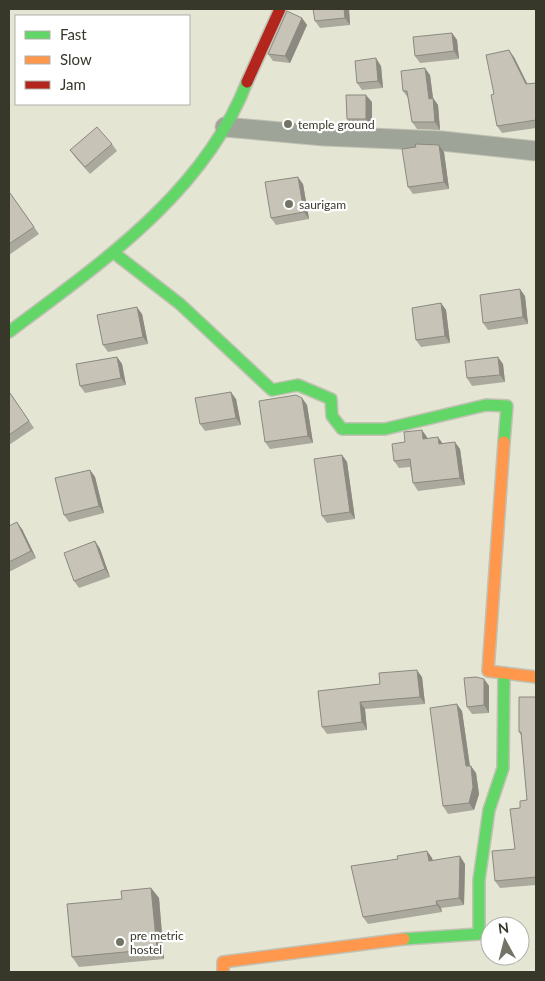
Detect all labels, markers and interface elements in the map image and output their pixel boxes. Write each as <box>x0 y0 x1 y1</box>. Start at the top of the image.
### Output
legend <box>15 15 190 105</box>
text: Fast <box>60 25 87 43</box>
text: Slow <box>60 50 92 68</box>
text: Jam <box>60 75 86 93</box>
place label: temple ground <box>298 117 375 132</box>
marker: temple ground <box>282 118 294 130</box>
place label: saurigam <box>299 197 346 212</box>
marker: saurigam <box>283 198 295 210</box>
north arrow <box>480 916 530 966</box>
text: N <box>497 919 510 937</box>
place label: pre metric hostel <box>130 928 184 957</box>
marker: pre metric hostel <box>114 936 126 948</box>

